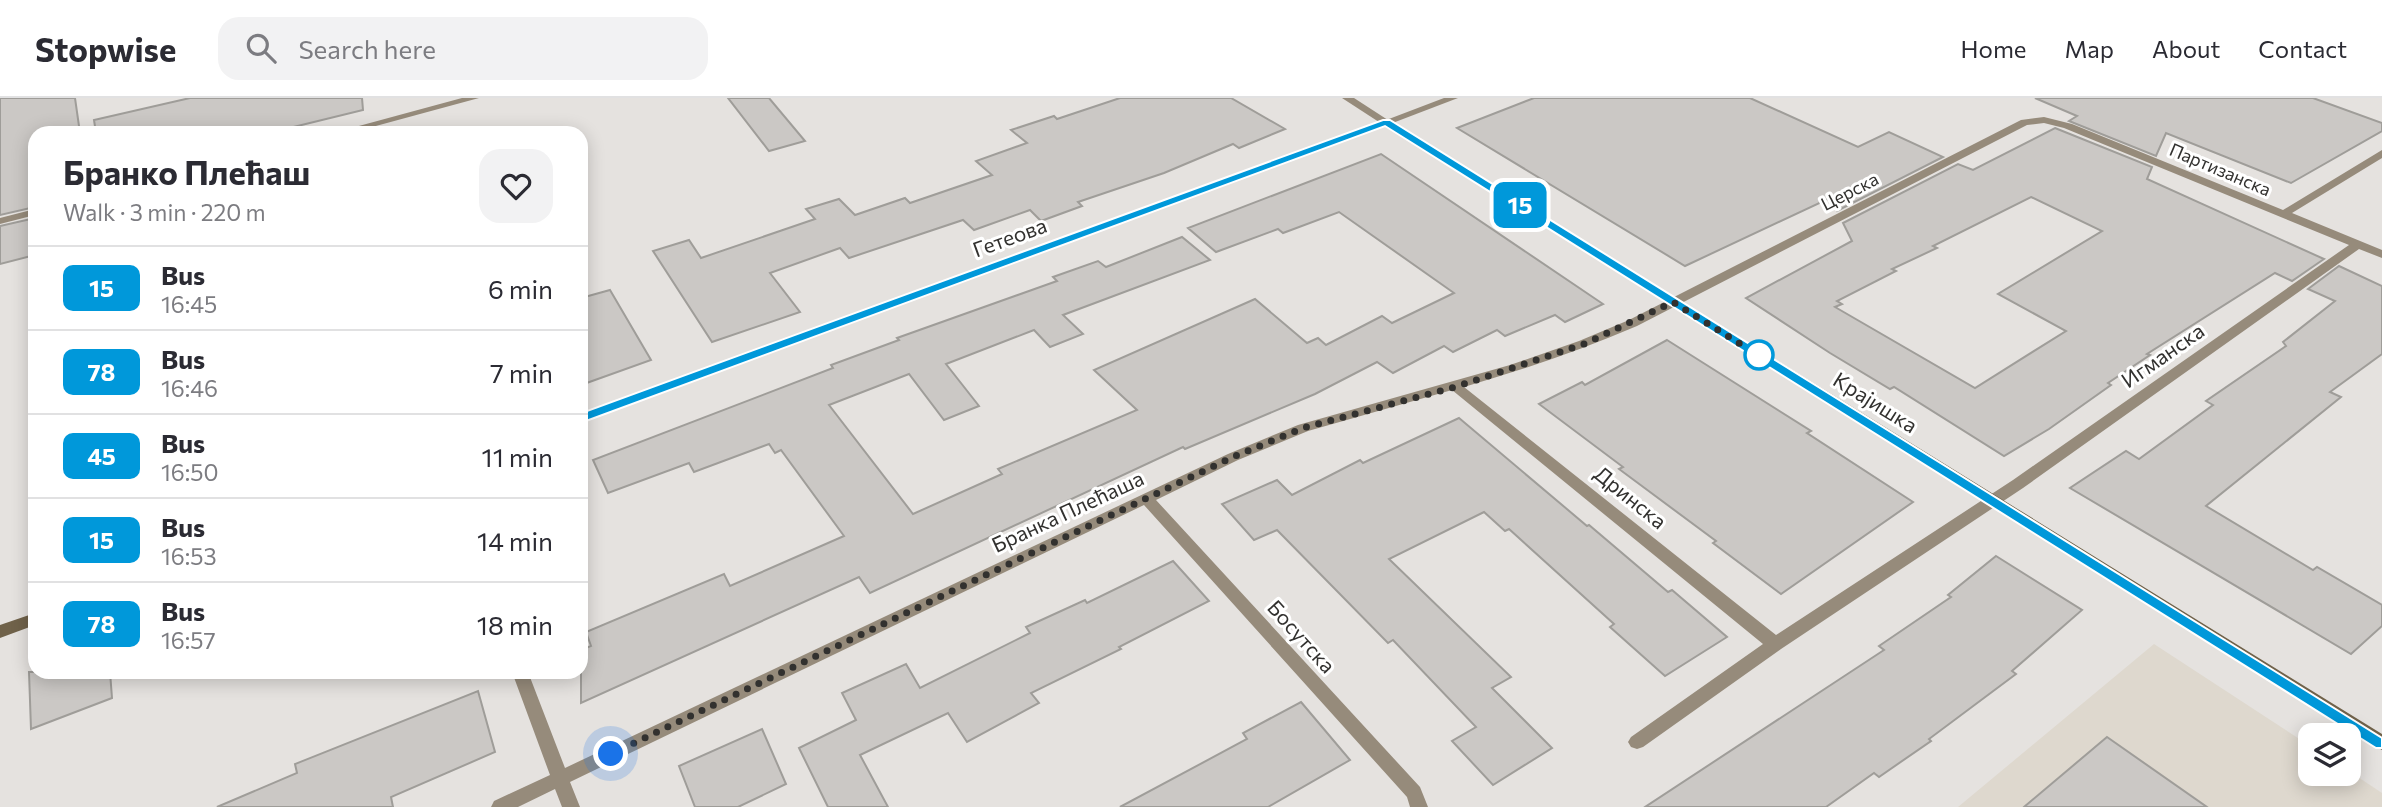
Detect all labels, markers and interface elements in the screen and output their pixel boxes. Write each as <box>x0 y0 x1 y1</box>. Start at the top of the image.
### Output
search box <box>218 17 708 80</box>
text: Stopwise <box>35 28 176 69</box>
icon: search <box>242 29 280 67</box>
text: Search here <box>298 33 436 64</box>
text: Home <box>1961 34 2027 63</box>
text: Map <box>2065 34 2114 63</box>
text: About <box>2152 34 2220 63</box>
text: Contact <box>2258 34 2347 63</box>
street label: Партизанска <box>2166 138 2274 200</box>
button: heart <box>479 149 553 223</box>
text: Бранко Плећаш <box>63 151 310 192</box>
street label: Церска <box>1817 167 1882 215</box>
line badge: 15 <box>1488 182 1552 228</box>
text: 15 <box>1508 190 1532 219</box>
text: Walk · 3 min · 220 m <box>63 198 266 226</box>
street label: Гетеова <box>969 212 1050 261</box>
text: Bus <box>161 259 205 290</box>
text: 15 <box>89 273 114 302</box>
text: 6 min <box>488 273 553 304</box>
text: 16:45 <box>161 290 217 318</box>
street label: Игманска <box>2116 317 2208 392</box>
unlabelled marker <box>1744 340 1774 370</box>
text: Bus <box>161 343 205 374</box>
text: 78 <box>88 357 115 386</box>
text: 7 min <box>490 357 553 388</box>
street label: Крајишка <box>1829 366 1922 437</box>
text: 16:46 <box>161 374 218 402</box>
text: Bus <box>161 427 205 458</box>
text: 45 <box>87 441 116 470</box>
text: 11 min <box>482 441 553 472</box>
text: 16:50 <box>161 458 218 486</box>
street label: Дринска <box>1590 460 1672 533</box>
street label: Бранка Плећаша <box>987 465 1147 557</box>
text: Bus <box>161 511 205 542</box>
text: 15 <box>89 525 114 554</box>
text: 14 min <box>477 525 553 556</box>
text: 16:53 <box>161 542 217 570</box>
street label: Босутска <box>1263 594 1341 678</box>
text: Bus <box>161 595 205 626</box>
text: 78 <box>88 609 115 638</box>
text: 18 min <box>477 609 553 640</box>
text: 16:57 <box>161 626 216 654</box>
map controls <box>2298 723 2361 786</box>
button: layers <box>2298 723 2361 786</box>
your location <box>593 736 628 771</box>

